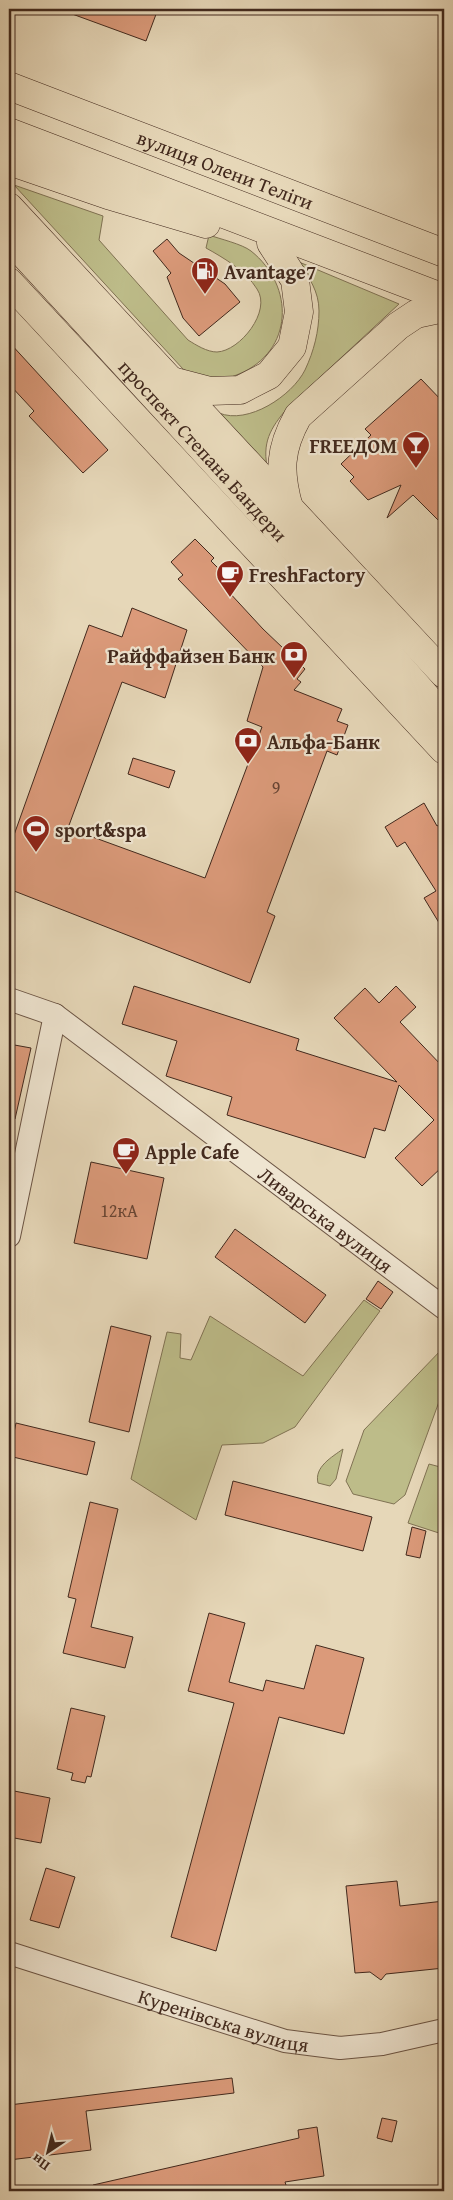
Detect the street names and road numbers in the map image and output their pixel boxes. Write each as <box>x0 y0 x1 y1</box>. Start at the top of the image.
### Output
street label: вулиця Олени Теліги <box>133 122 318 216</box>
street label: проспект Степана Бандери <box>113 353 295 548</box>
street label: Ливарська вулиця <box>253 1159 399 1279</box>
street label: Куренівська вулиця <box>135 1981 310 2058</box>

